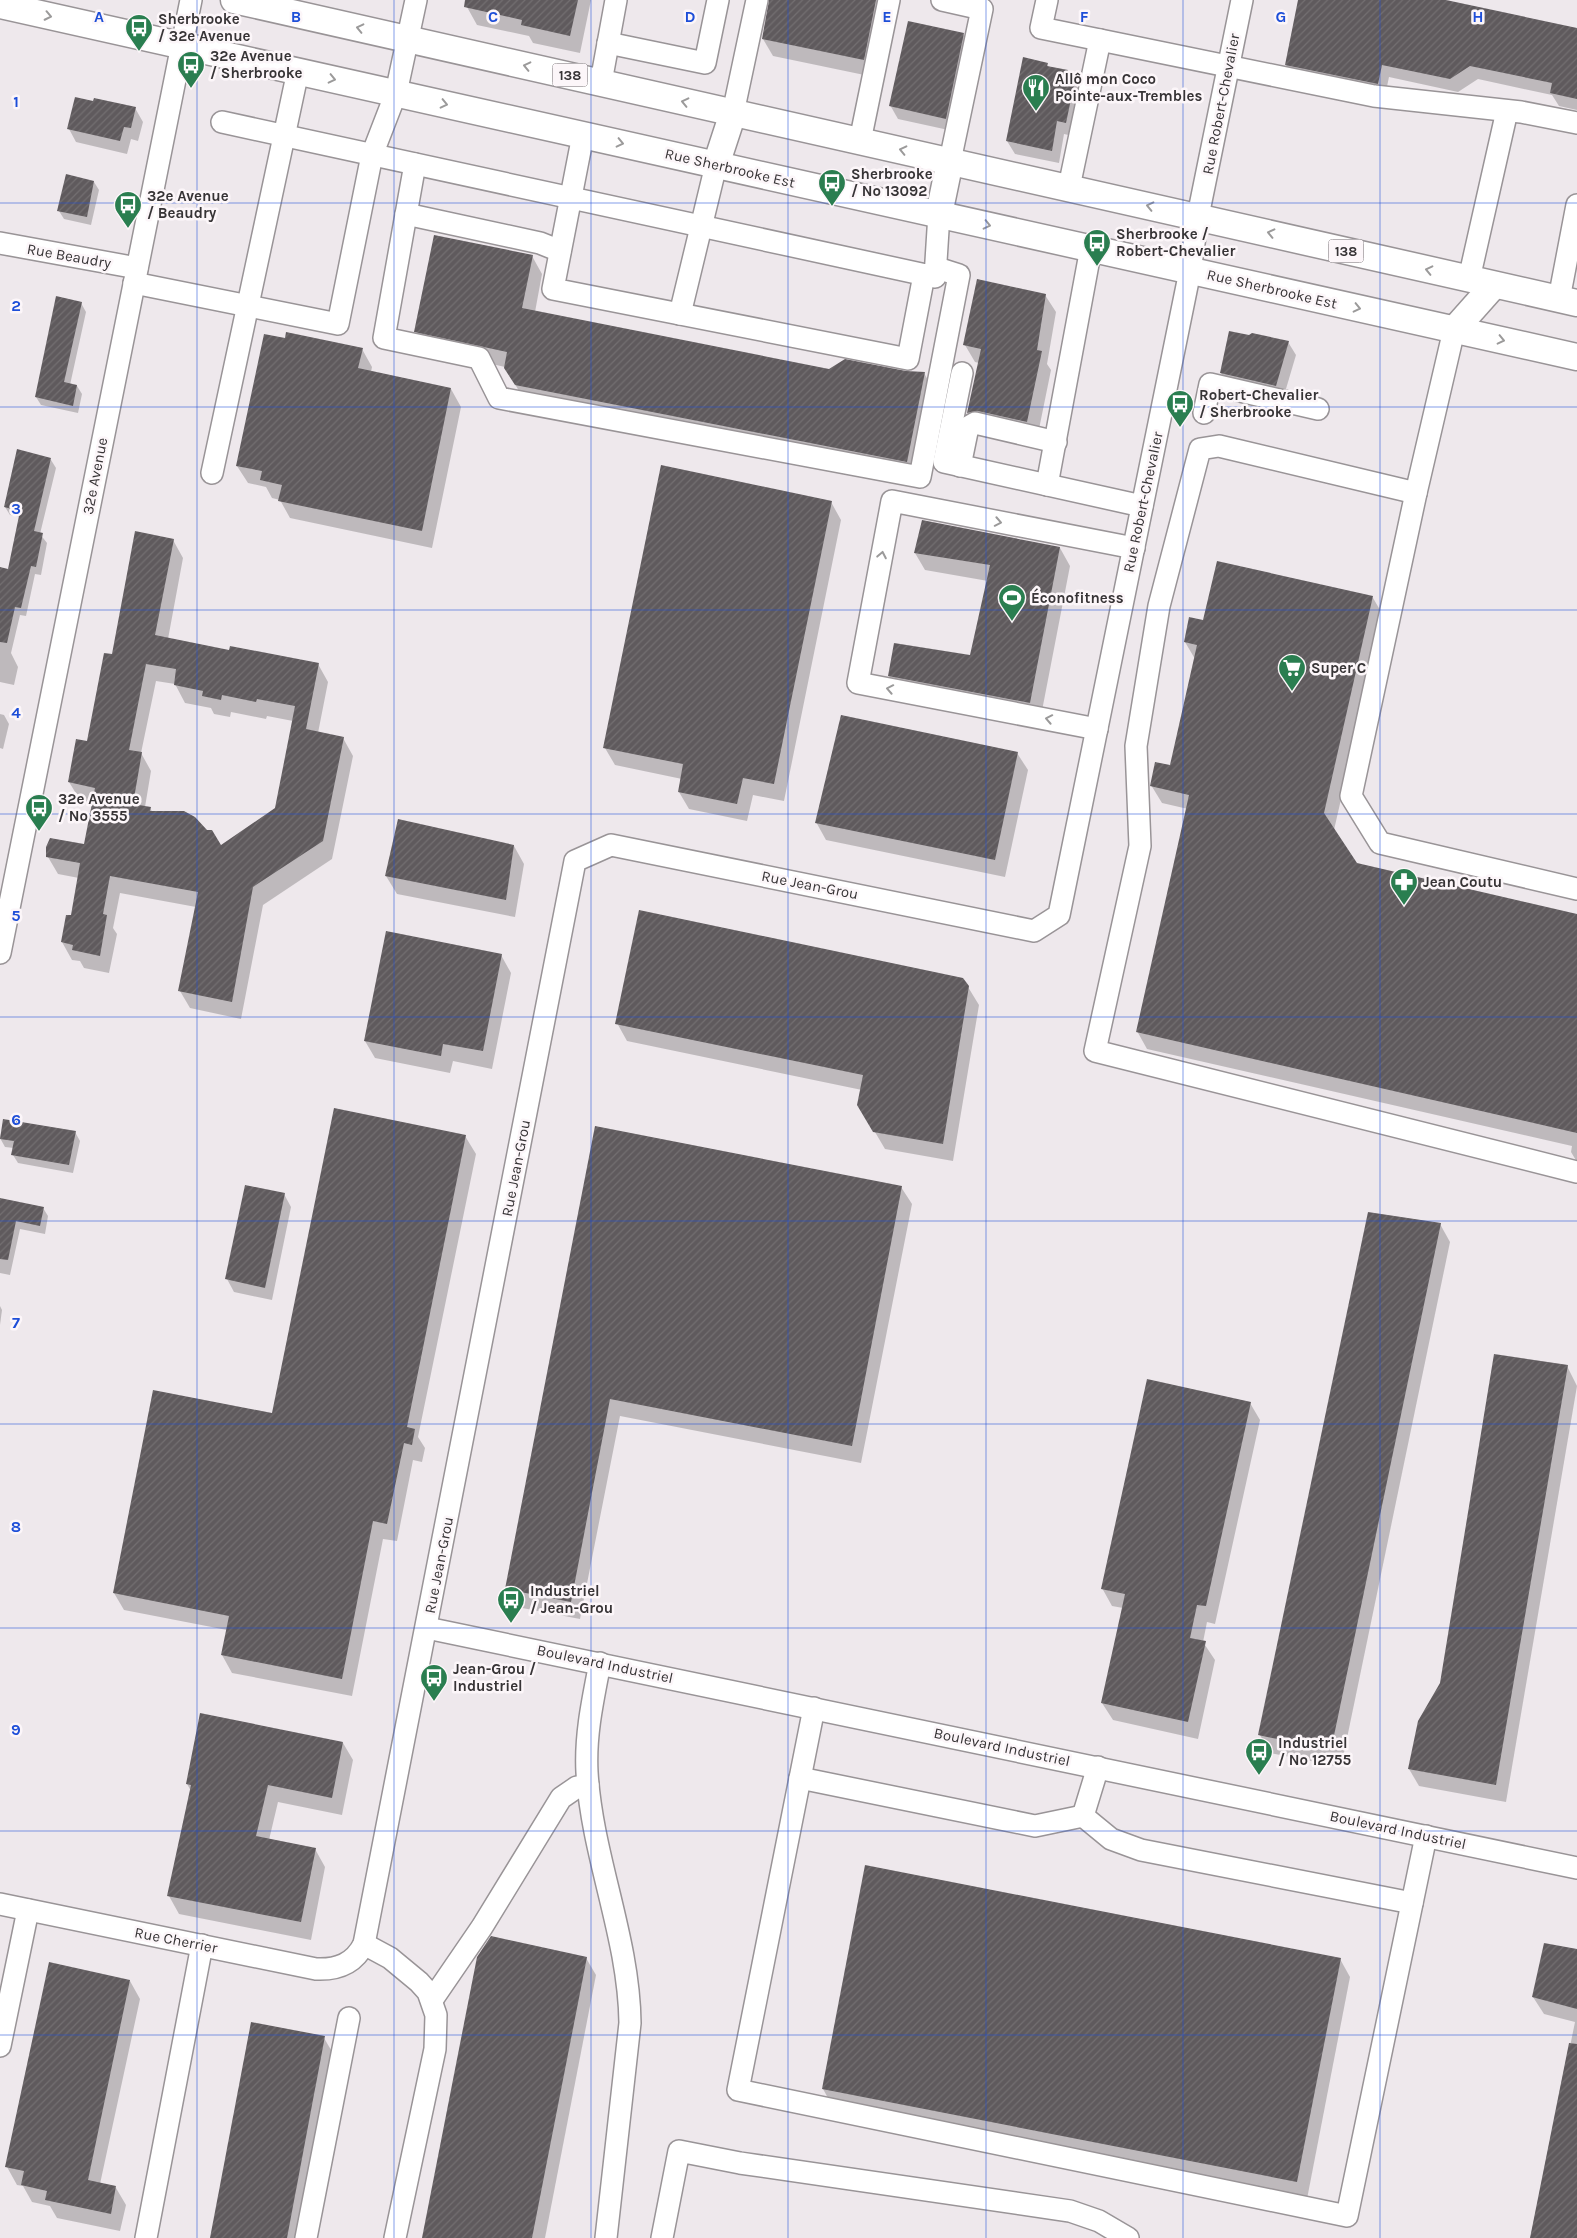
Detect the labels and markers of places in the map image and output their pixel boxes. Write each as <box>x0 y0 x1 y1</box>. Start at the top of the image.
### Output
place label: Sherbrooke / 32e Avenue <box>158 10 251 45</box>
bus stop icon: Sherbrooke / 32e Avenue <box>124 13 154 52</box>
place label: 32e Avenue / Sherbrooke <box>210 47 303 82</box>
bus stop icon: 32e Avenue / Sherbrooke <box>176 50 206 89</box>
place label: Allô mon Coco Pointe-aux-Trembles <box>1055 70 1203 105</box>
restaurant icon: Allô mon Coco Pointe-aux-Trembles <box>1021 73 1051 112</box>
place label: Sherbrooke / No 13092 <box>851 165 933 200</box>
bus stop icon: Sherbrooke / No 13092 <box>817 168 847 207</box>
place label: 32e Avenue / Beaudry <box>147 187 229 222</box>
bus stop icon: 32e Avenue / Beaudry <box>113 190 143 229</box>
place label: Sherbrooke / Robert-Chevalier <box>1116 225 1236 260</box>
bus stop icon: Sherbrooke / Robert-Chevalier <box>1082 228 1112 267</box>
place label: Robert-Chevalier / Sherbrooke <box>1199 386 1319 421</box>
bus stop icon: Robert-Chevalier / Sherbrooke <box>1165 389 1195 428</box>
sports icon: Éconofitness <box>997 583 1027 622</box>
place label: Éconofitness <box>1031 588 1124 607</box>
supermarket icon: Super C <box>1277 653 1307 692</box>
place label: Super C <box>1311 659 1366 677</box>
place label: 32e Avenue / No 3555 <box>58 790 140 825</box>
bus stop icon: 32e Avenue / No 3555 <box>24 793 54 832</box>
pharmacy icon: Jean Coutu <box>1389 867 1419 906</box>
place label: Jean Coutu <box>1423 873 1502 891</box>
place label: Industriel / Jean-Grou <box>530 1582 613 1617</box>
bus stop icon: Industriel / Jean-Grou <box>496 1585 526 1624</box>
place label: Jean-Grou / Industriel <box>453 1660 536 1695</box>
bus stop icon: Jean-Grou / Industriel <box>419 1663 449 1702</box>
place label: Industriel / No 12755 <box>1278 1734 1352 1769</box>
bus stop icon: Industriel / No 12755 <box>1244 1737 1274 1776</box>

